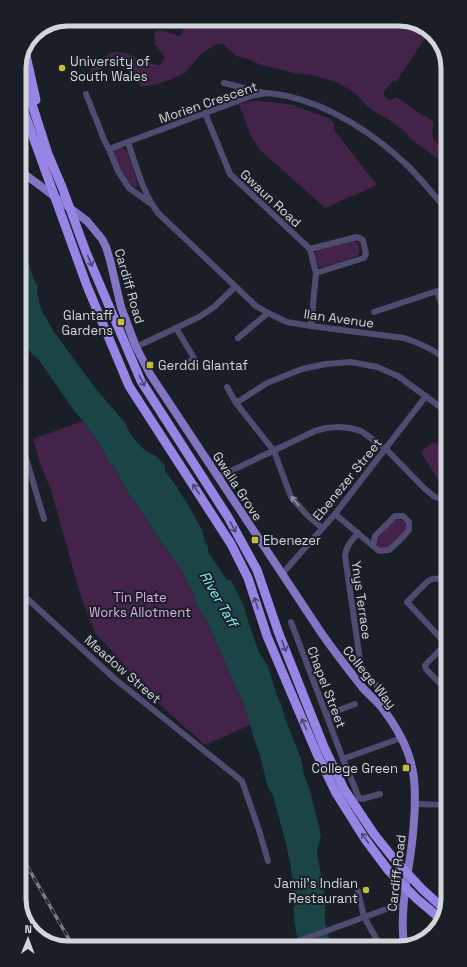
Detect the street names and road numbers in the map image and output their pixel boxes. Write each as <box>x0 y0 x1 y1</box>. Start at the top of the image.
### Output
street label: Morien Crescent <box>157 78 260 127</box>
street label: Gwaun Road <box>237 166 305 231</box>
street label: Cardiff Road <box>111 247 148 326</box>
street label: Ilan Avenue <box>303 305 375 332</box>
street label: Ebenezer Street <box>309 435 386 524</box>
street label: Gwalia Grove <box>209 449 266 524</box>
street label: Ynys Terrace <box>348 560 375 640</box>
street label: Meadow Street <box>81 631 164 707</box>
street label: College Way <box>339 642 400 712</box>
street label: Chapel Street <box>303 644 350 730</box>
street label: Cardiff Road <box>383 834 410 912</box>

